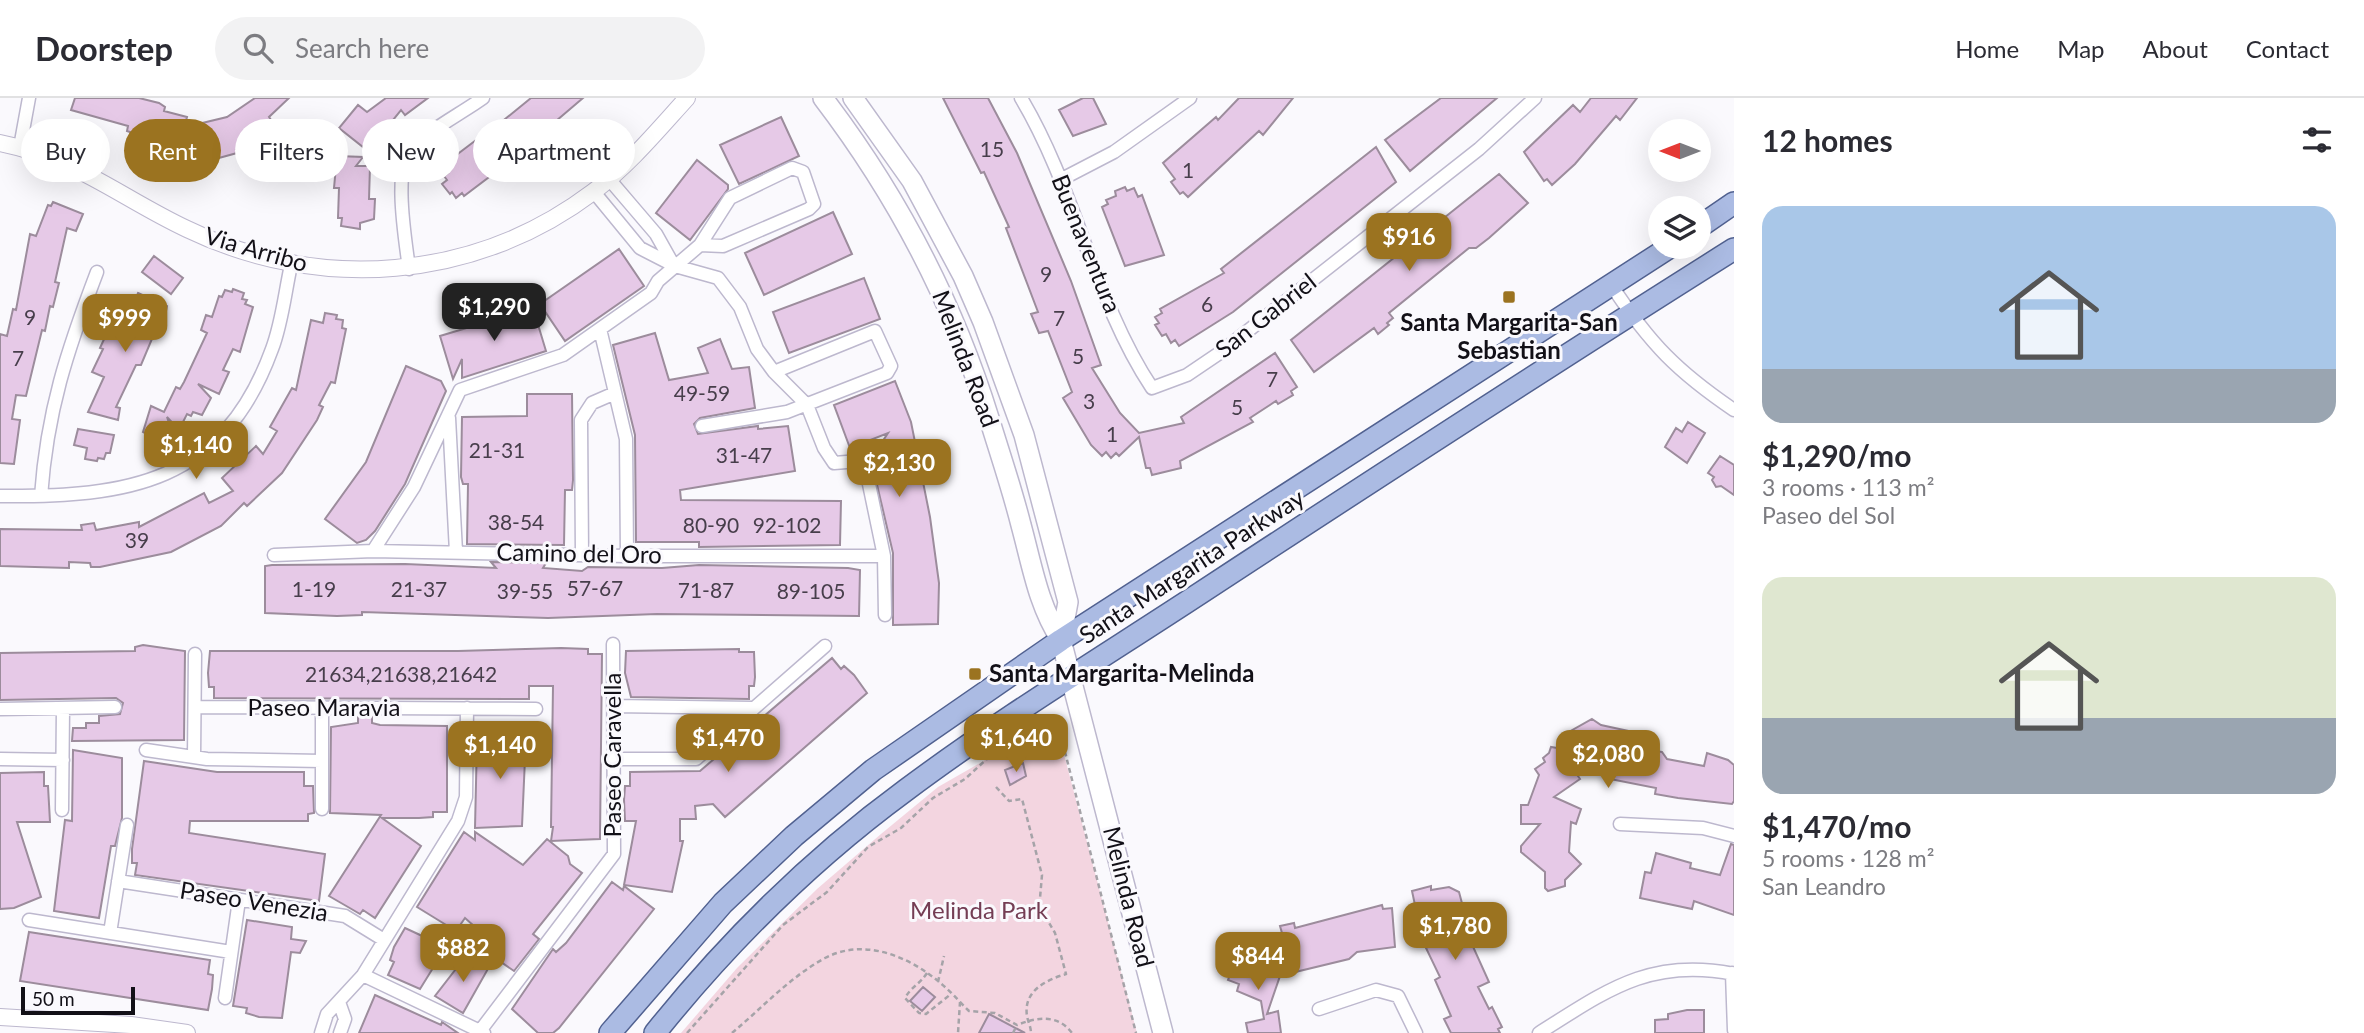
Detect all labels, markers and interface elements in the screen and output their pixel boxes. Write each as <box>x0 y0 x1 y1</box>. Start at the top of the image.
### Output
search box <box>215 17 705 80</box>
text: Doorstep <box>35 28 173 68</box>
icon: search <box>239 29 277 67</box>
text: Search here <box>295 32 429 64</box>
text: Home <box>1955 34 2019 63</box>
text: Map <box>2057 34 2105 63</box>
text: About <box>2143 34 2208 63</box>
text: Contact <box>2246 34 2329 63</box>
chip: Buy <box>21 119 110 182</box>
chip: Rent <box>124 119 221 182</box>
chip: Filters <box>235 119 348 182</box>
chip: New <box>362 119 459 182</box>
chip: Apartment <box>473 119 635 182</box>
north arrow <box>1648 119 1712 182</box>
map controls <box>1648 119 1711 259</box>
icon: filters <box>2298 121 2336 159</box>
text: 12 homes <box>1762 122 1893 158</box>
house number: 15 <box>980 136 1004 161</box>
house number: 1 <box>1182 157 1194 182</box>
street label: Buenaventura <box>1046 170 1128 317</box>
button: layers <box>1648 196 1711 259</box>
pin: $916 <box>1368 214 1450 273</box>
street label: Via Arribo <box>202 220 311 277</box>
text: $916 <box>1382 222 1436 250</box>
icon: home <box>1986 252 2112 378</box>
house number: 9 <box>1040 261 1052 286</box>
street label: San Gabriel <box>1209 266 1321 363</box>
pin: $1,290 <box>437 284 551 343</box>
street label: Melinda Road <box>927 286 1006 431</box>
marker: Santa Margarita-San Sebastian <box>1501 289 1517 305</box>
house number: 6 <box>1201 291 1213 316</box>
text: $1,290 <box>458 292 530 320</box>
pin: $999 <box>84 294 166 354</box>
text: $999 <box>98 303 152 331</box>
house number: 9 <box>24 304 36 329</box>
house number: 7 <box>1053 305 1065 330</box>
place label: Santa Margarita-San Sebastian <box>1400 307 1618 364</box>
house number: 5 <box>1072 343 1084 368</box>
house number: 7 <box>12 345 24 370</box>
house number: 7 <box>1266 366 1278 391</box>
house number: 49-59 <box>674 380 730 405</box>
house number: 3 <box>1083 388 1095 413</box>
house number: 5 <box>1231 394 1243 419</box>
house number: 1 <box>1106 421 1118 446</box>
pin: $1,140 <box>139 422 253 481</box>
text: $1,140 <box>160 430 232 458</box>
house number: 21-31 <box>469 437 525 462</box>
text: $1,290/mo <box>1762 437 1911 473</box>
pin: $2,130 <box>842 440 956 499</box>
house number: 31-47 <box>716 442 772 467</box>
text: $2,130 <box>863 448 935 476</box>
text: 3 rooms · 113 m² <box>1762 473 1934 501</box>
street label: Santa Margarita Parkway <box>1073 482 1310 649</box>
text: Paseo del Sol <box>1762 501 1895 529</box>
house number: 38-54 <box>488 509 544 534</box>
house number: 80-90 <box>683 512 739 537</box>
house number: 92-102 <box>753 512 821 537</box>
house number: 39 <box>125 527 149 552</box>
street label: Camino del Oro <box>496 537 662 568</box>
house number: 57-67 <box>567 575 623 600</box>
house number: 1-19 <box>292 576 336 601</box>
house number: 21-37 <box>391 576 447 601</box>
house number: 71-87 <box>678 577 734 602</box>
house number: 39-55 <box>497 578 553 603</box>
house number: 89-105 <box>777 578 845 603</box>
icon: home <box>1986 623 2112 749</box>
place label: Santa Margarita-Melinda <box>989 658 1254 687</box>
house number: 21634,21638,21642 <box>305 661 497 686</box>
marker: Santa Margarita-Melinda <box>967 666 983 682</box>
street label: Paseo Caravella <box>597 673 626 837</box>
street label: Paseo Maravia <box>248 692 400 721</box>
pin: $1,470 <box>671 714 785 774</box>
pin: $1,640 <box>959 714 1073 774</box>
pin: $1,140 <box>443 722 557 781</box>
text: $1,470 <box>692 723 764 751</box>
text: $1,640 <box>980 723 1052 751</box>
text: $1,140 <box>464 730 536 758</box>
pin: $2,080 <box>1551 730 1665 790</box>
text: $2,080 <box>1572 739 1644 767</box>
text: $1,470/mo <box>1762 808 1911 844</box>
street label: Melinda Road <box>1098 823 1161 970</box>
text: 5 rooms · 128 m² <box>1762 844 1934 872</box>
text: San Leandro <box>1762 872 1886 900</box>
street label: Paseo Venezia <box>178 874 330 927</box>
park label: Melinda Park <box>910 895 1049 924</box>
pin: $1,780 <box>1398 902 1512 962</box>
text: $1,780 <box>1419 911 1491 939</box>
pin: $882 <box>422 924 504 984</box>
pin: $844 <box>1217 932 1299 992</box>
text: $882 <box>436 933 490 961</box>
text: $844 <box>1231 941 1285 969</box>
scale bar <box>21 984 135 1016</box>
text: 50 m <box>32 987 75 1010</box>

